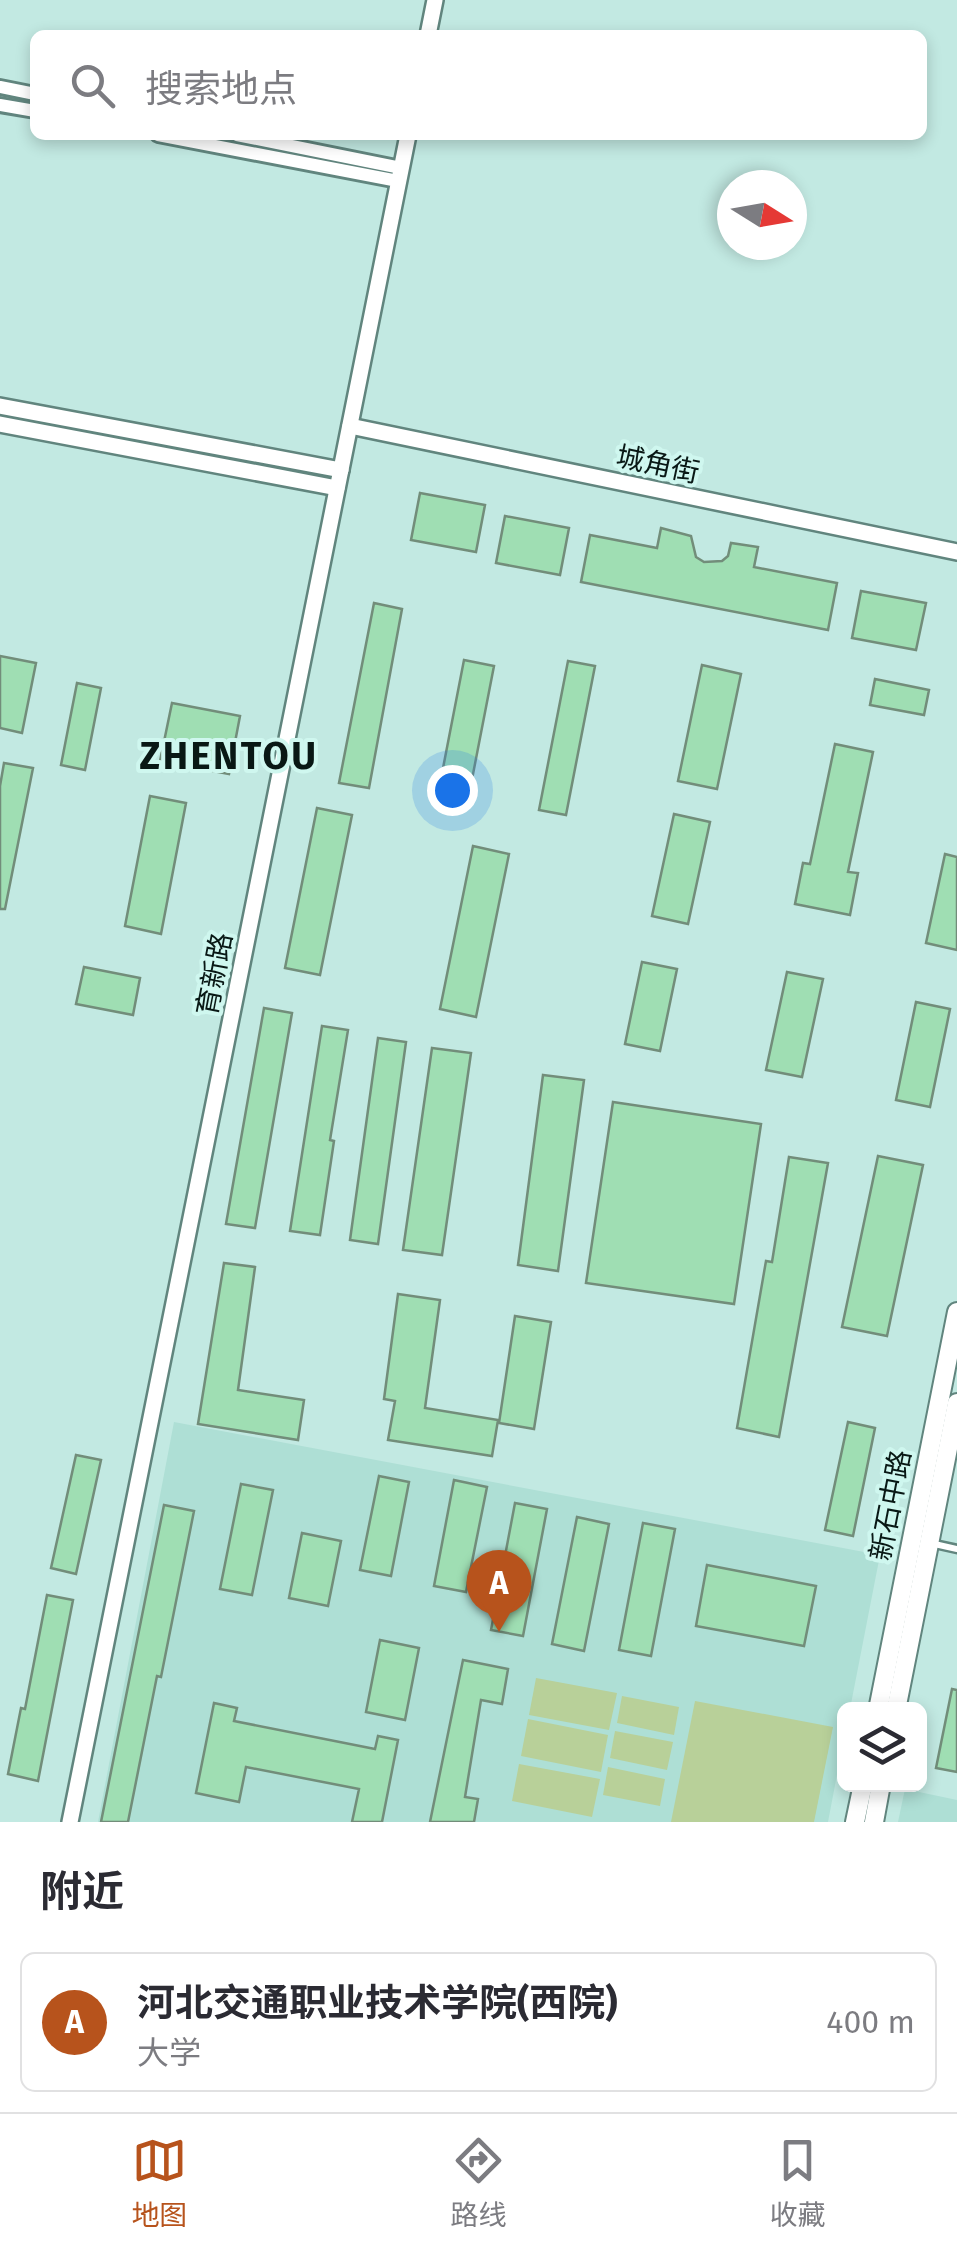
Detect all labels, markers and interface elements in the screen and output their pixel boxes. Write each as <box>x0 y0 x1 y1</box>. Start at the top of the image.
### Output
search box <box>30 30 927 140</box>
icon: search <box>65 58 120 113</box>
text: 搜索地点 <box>145 66 297 112</box>
north arrow <box>717 170 807 260</box>
street label: 城角街 <box>613 440 702 489</box>
district label: ZHENTOU <box>140 733 318 779</box>
your location <box>427 765 478 816</box>
street label: 育新路 <box>190 930 239 1018</box>
street label: 新石中路 <box>864 1447 917 1563</box>
pin: A <box>466 1550 532 1632</box>
map controls <box>837 1702 927 1792</box>
button: layers <box>837 1702 927 1792</box>
text: 附近 <box>40 1867 124 1917</box>
text: 河北交通职业技术学院(西院) <box>137 1980 618 2026</box>
text: A <box>65 2003 84 2041</box>
text: 400 m <box>826 2003 915 2041</box>
text: 大学 <box>137 2034 201 2072</box>
tab: 地图 <box>131 2133 188 2233</box>
tab: 路线 <box>450 2133 507 2233</box>
tab: 收藏 <box>769 2133 826 2233</box>

